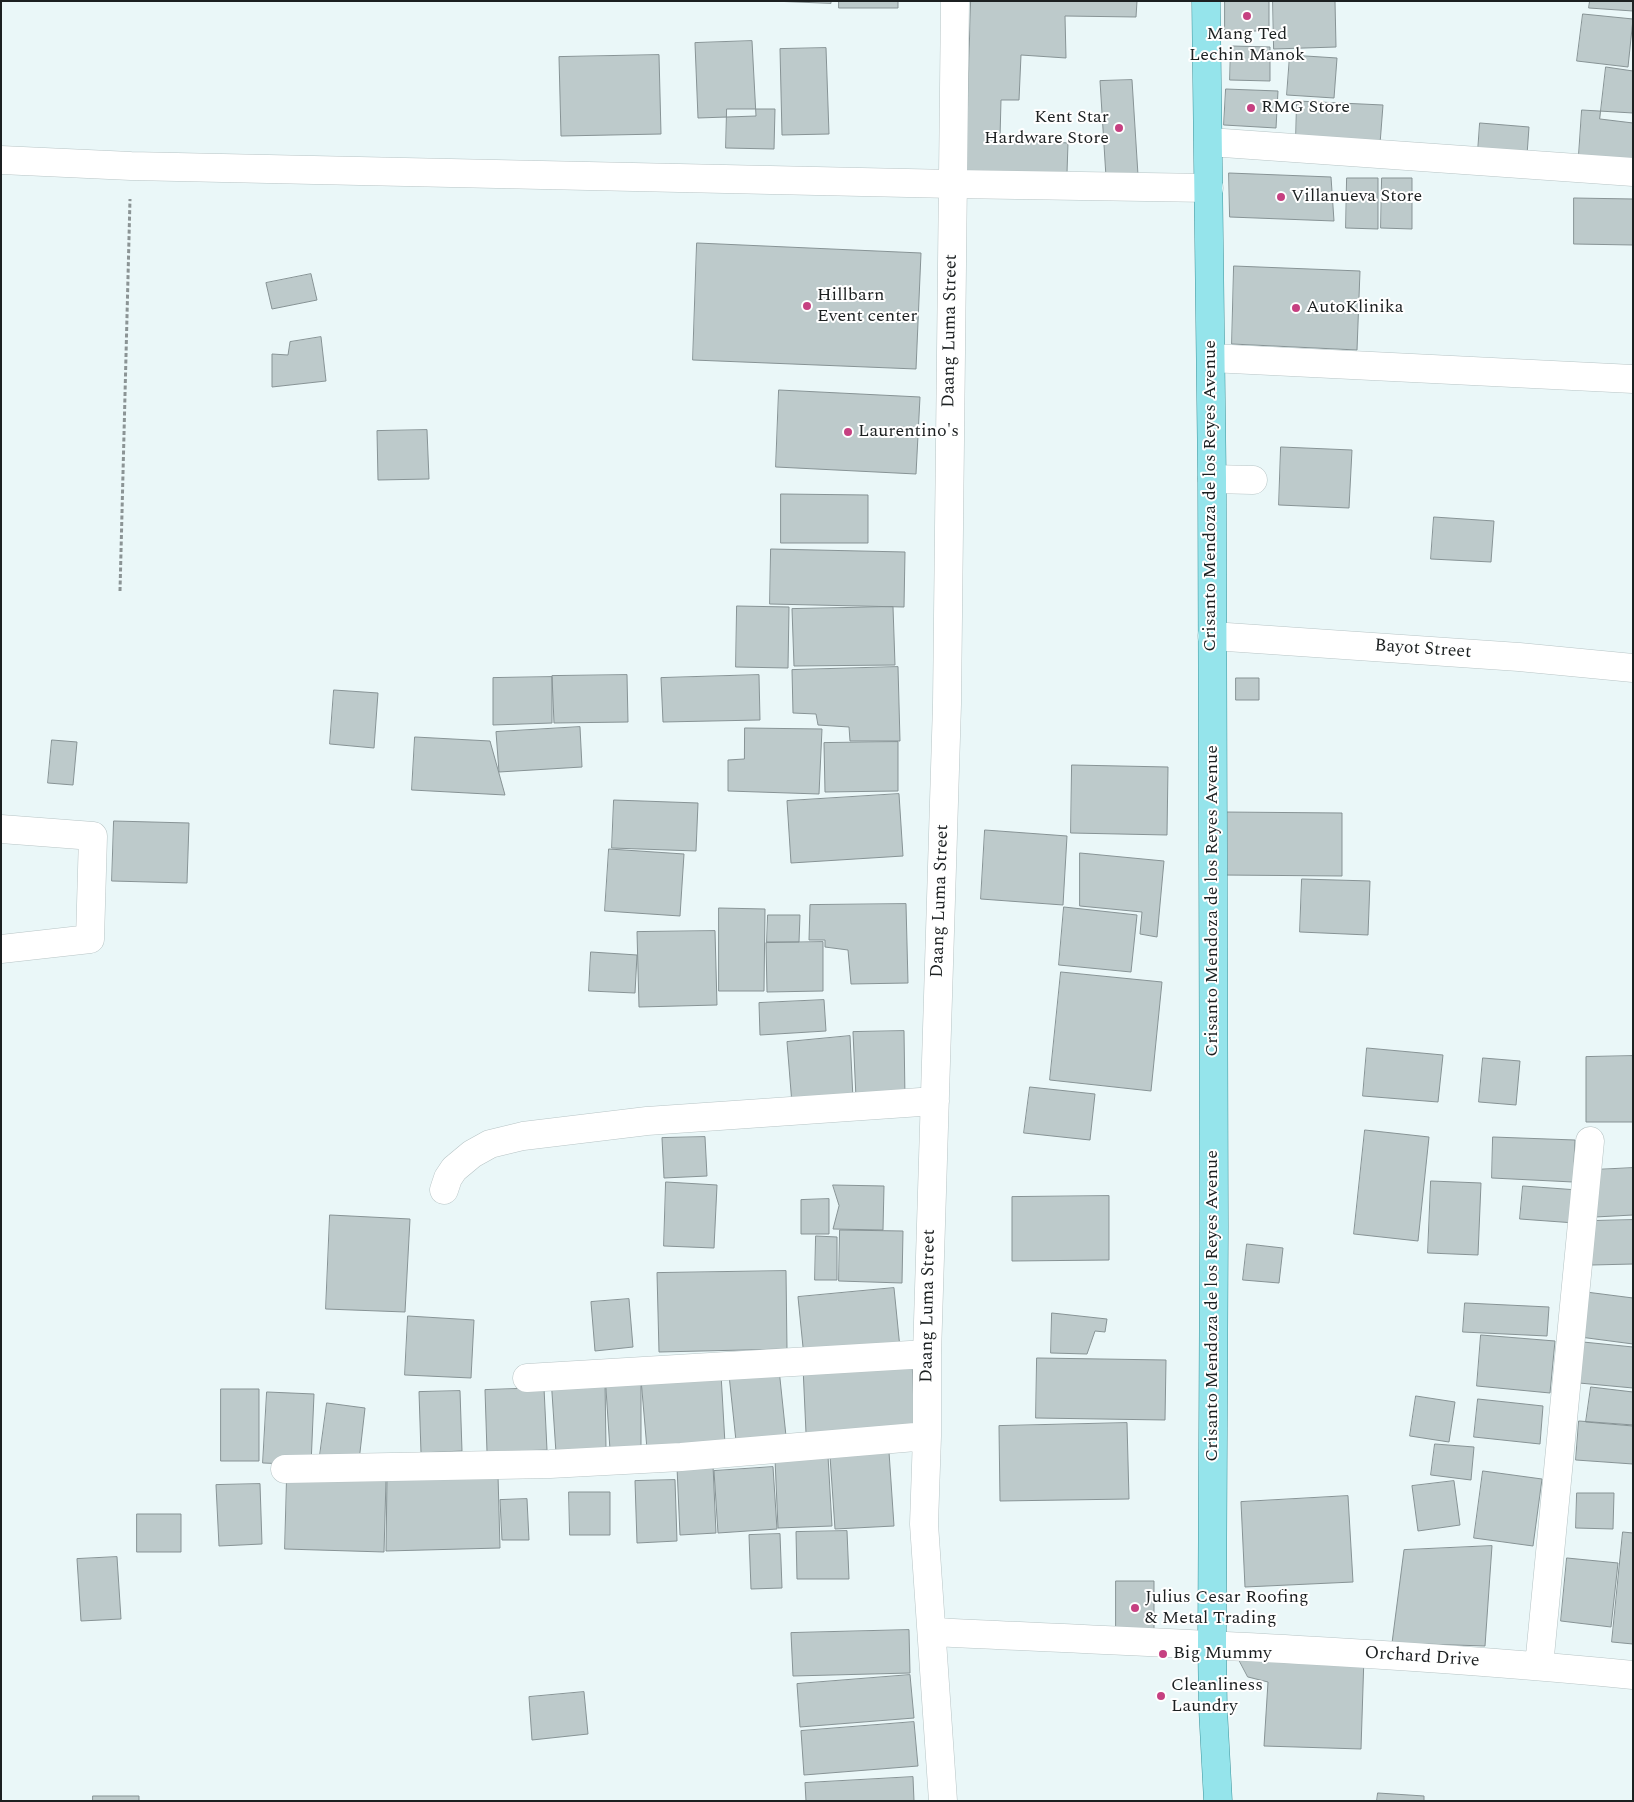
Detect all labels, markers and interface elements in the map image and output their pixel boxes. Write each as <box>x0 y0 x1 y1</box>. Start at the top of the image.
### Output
marker: Mang Ted Lechin Manok <box>1241 10 1253 22</box>
place label: Mang Ted Lechin Manok <box>1189 24 1305 66</box>
place label: RMG Store <box>1261 97 1350 119</box>
marker: RMG Store <box>1245 102 1257 114</box>
place label: Kent Star Hardware Store <box>984 107 1109 150</box>
marker: Kent Star Hardware Store <box>1113 122 1125 134</box>
place label: Villanueva Store <box>1291 186 1422 208</box>
marker: Villanueva Store <box>1275 191 1287 203</box>
street label: Daang Luma Street <box>939 254 963 408</box>
place label: Hillbarn Event center <box>817 285 917 328</box>
place label: AutoKlinika <box>1306 297 1403 319</box>
marker: Hillbarn Event center <box>801 300 813 312</box>
marker: AutoKlinika <box>1290 302 1302 314</box>
street label: Crisanto Mendoza de los Reyes Avenue <box>1200 340 1222 652</box>
place label: Laurentino's <box>858 421 959 443</box>
marker: Laurentino's <box>842 426 854 438</box>
street label: Bayot Street <box>1374 636 1472 664</box>
street label: Crisanto Mendoza de los Reyes Avenue <box>1202 745 1224 1057</box>
street label: Daang Luma Street <box>928 824 954 978</box>
street label: Crisanto Mendoza de los Reyes Avenue <box>1202 1150 1224 1462</box>
street label: Daang Luma Street <box>917 1229 941 1383</box>
place label: Julius Cesar Roofing & Metal Trading <box>1145 1587 1309 1630</box>
marker: Julius Cesar Roofing & Metal Trading <box>1129 1602 1141 1614</box>
place label: Big Mummy <box>1173 1643 1272 1665</box>
street label: Orchard Drive <box>1364 1643 1480 1673</box>
marker: Big Mummy <box>1157 1648 1169 1660</box>
place label: Cleanliness Laundry <box>1171 1675 1263 1718</box>
marker: Cleanliness Laundry <box>1155 1690 1167 1702</box>

